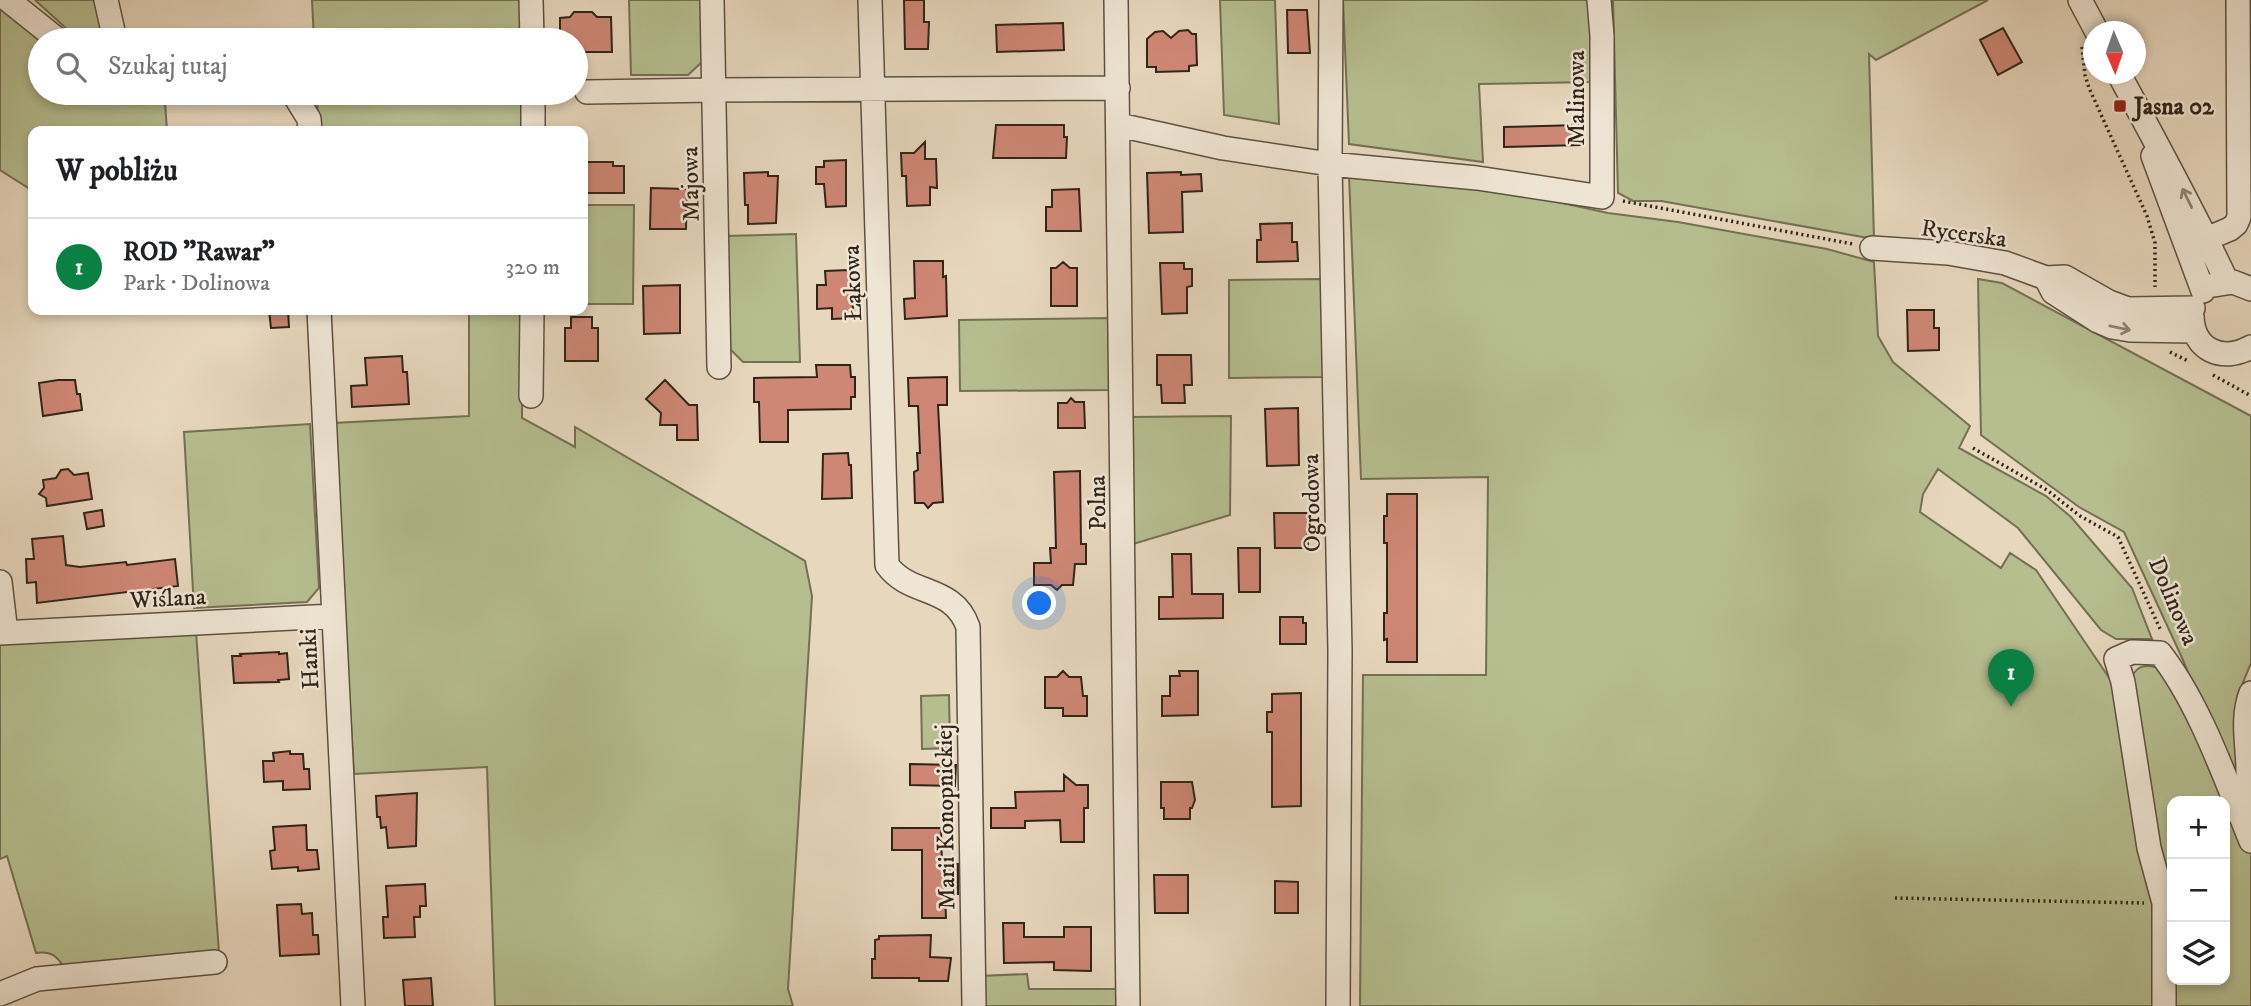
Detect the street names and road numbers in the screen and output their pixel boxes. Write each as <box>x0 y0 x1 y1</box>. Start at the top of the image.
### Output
street label: Malinowa <box>1562 50 1592 146</box>
street label: Majowa <box>675 145 707 222</box>
street label: Rycerska <box>1919 213 2009 255</box>
street label: Łąkowa <box>837 243 869 322</box>
street label: Ogrodowa <box>1296 453 1328 552</box>
street label: Polna <box>1083 474 1113 531</box>
street label: Dolinowa <box>2141 553 2205 651</box>
street label: Wiślana <box>128 582 208 616</box>
street label: Hanki <box>293 628 327 690</box>
street label: Marii Konopnickiej <box>929 724 963 910</box>

